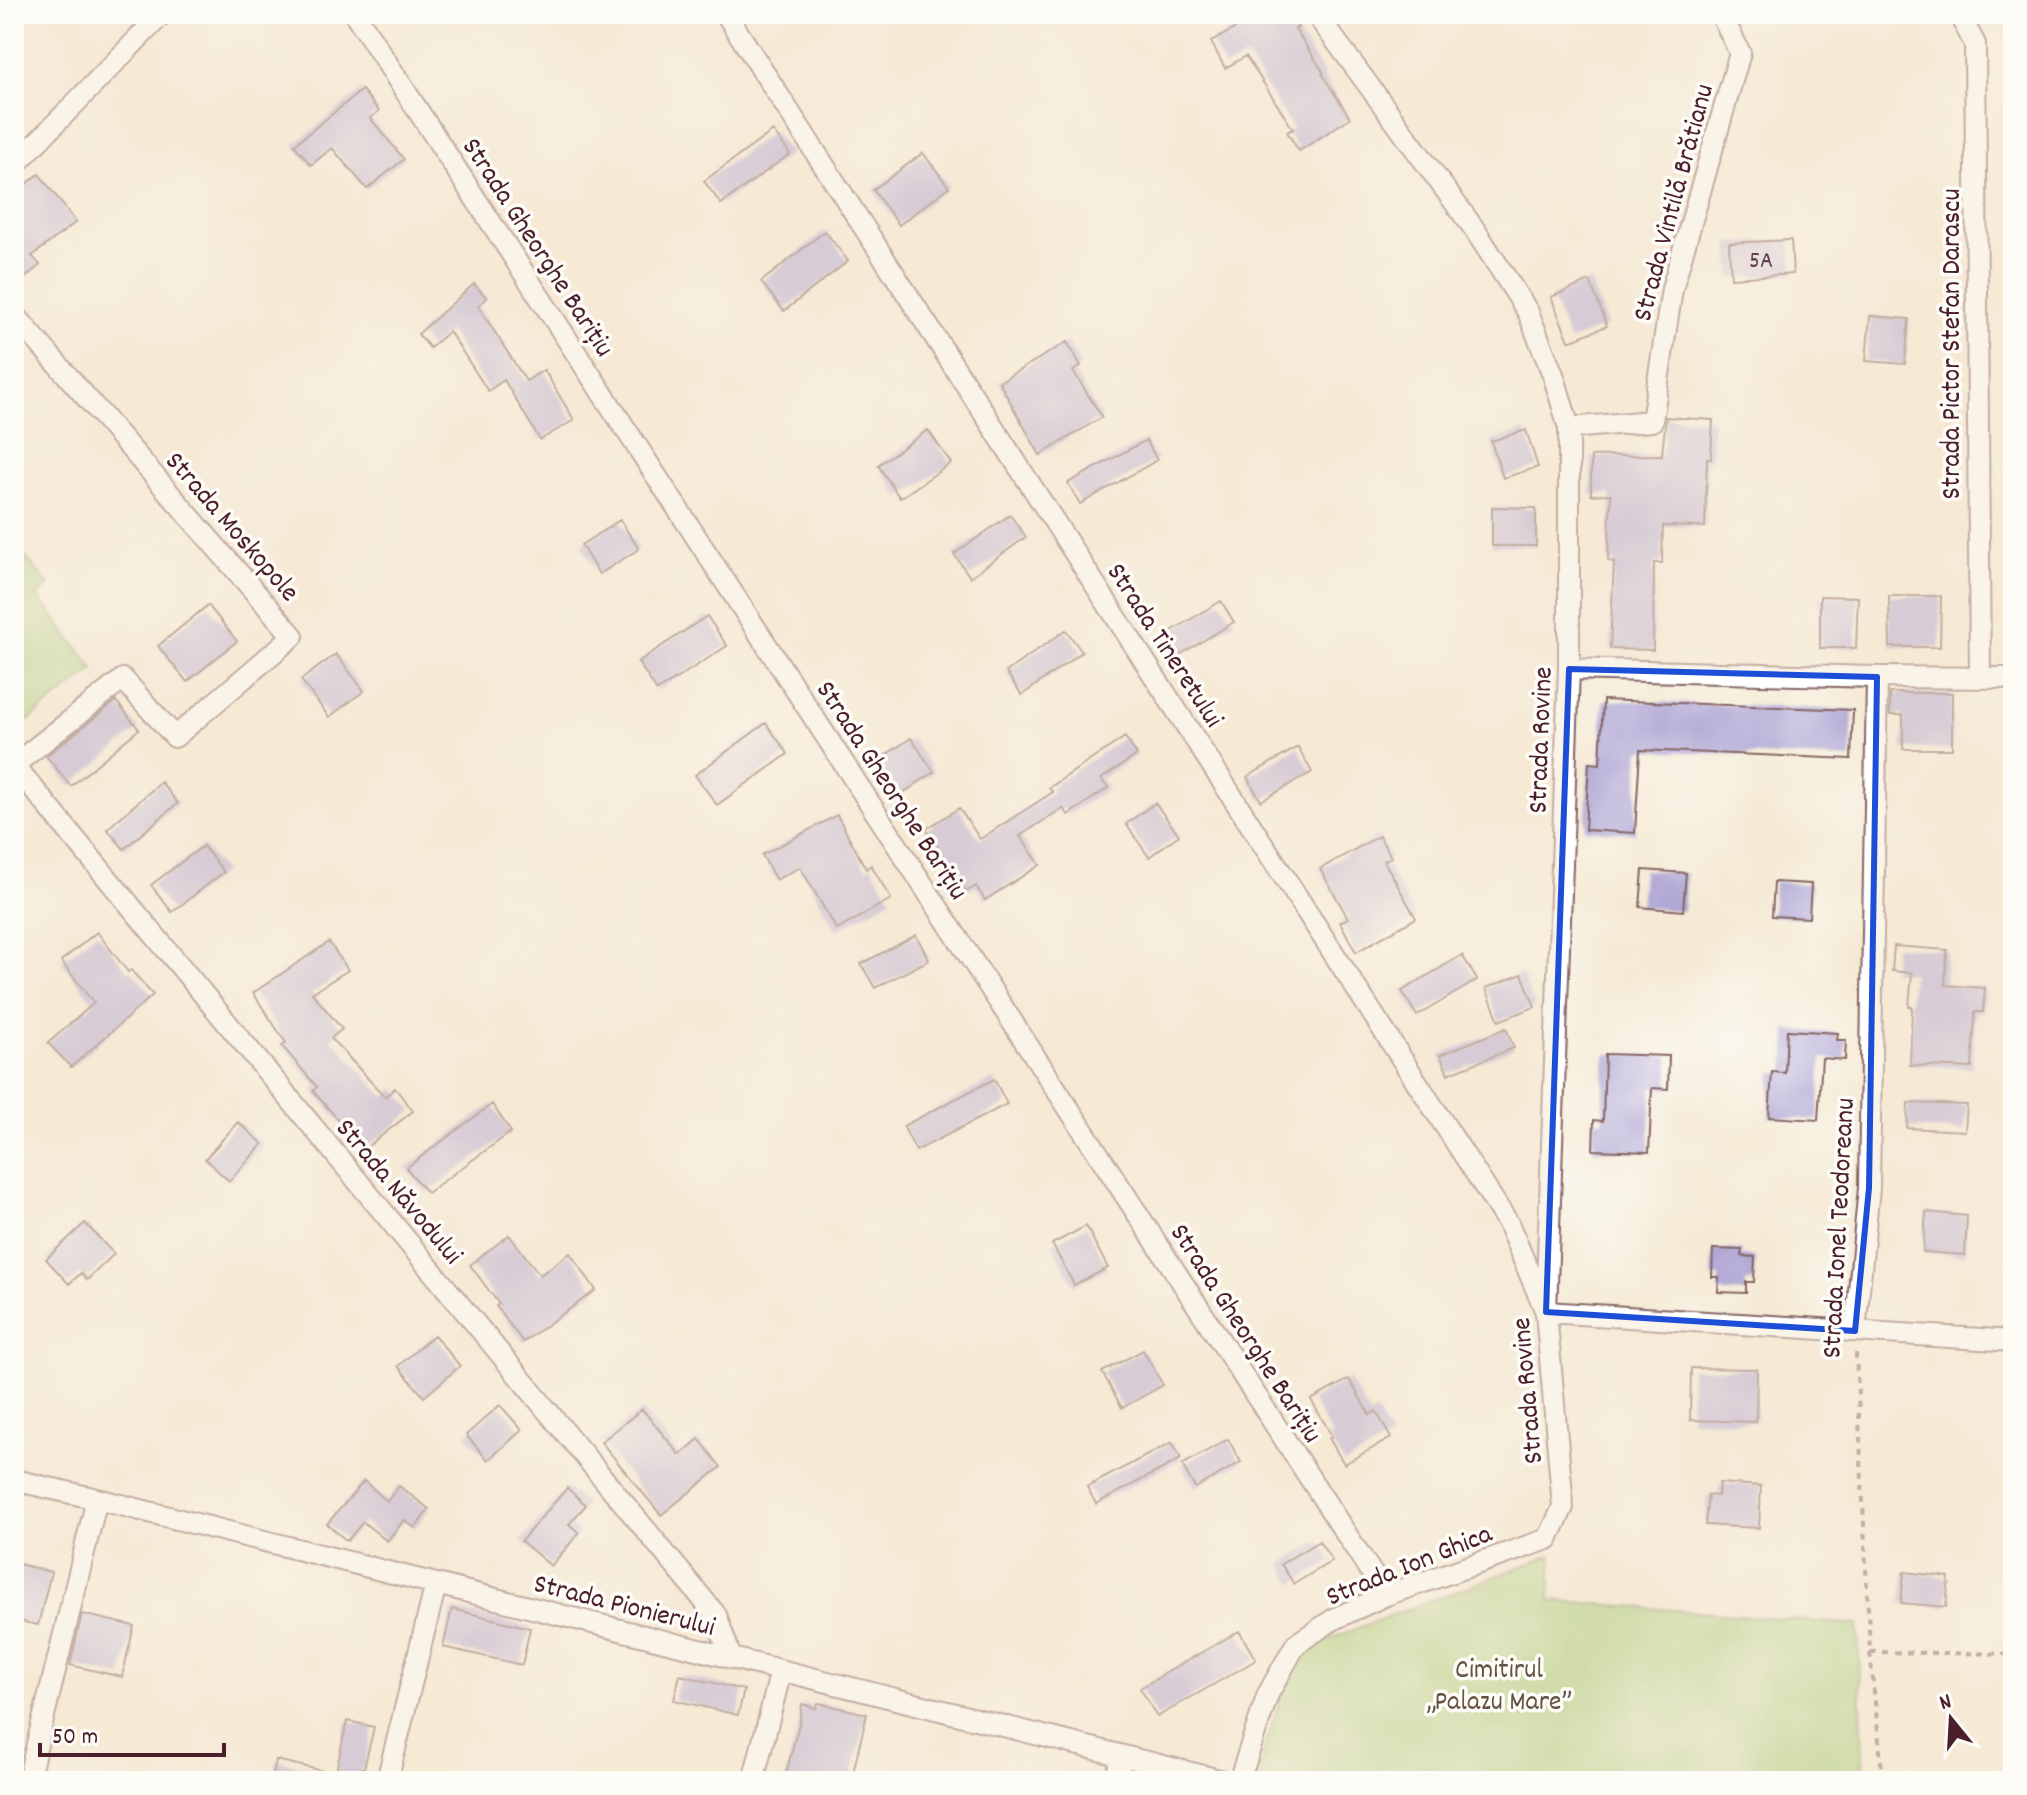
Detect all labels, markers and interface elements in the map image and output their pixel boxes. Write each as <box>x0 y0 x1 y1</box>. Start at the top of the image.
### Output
street label: Strada Vintilă Brătianu <box>1625 80 1727 326</box>
street label: Strada Gheorghe Barițiu <box>450 131 622 366</box>
street label: Strada Pictor Stefan Darascu <box>1934 188 1974 500</box>
house number: 5A <box>1749 245 1773 279</box>
street label: Strada Moskopole <box>154 444 307 612</box>
street label: Strada Tineretului <box>1094 556 1231 737</box>
street label: Strada Rovine <box>1520 666 1566 814</box>
street label: Strada Gheorghe Barițiu <box>804 674 976 909</box>
street label: Strada Ionel Teodoreanu <box>1814 1097 1868 1360</box>
street label: Strada Năvodului <box>324 1111 470 1275</box>
street label: Strada Gheorghe Barițiu <box>1158 1217 1330 1452</box>
street label: Strada Rovine <box>1504 1316 1556 1466</box>
street label: Strada Ion Ghica <box>1321 1516 1500 1619</box>
street label: Strada Pionierului <box>529 1566 719 1650</box>
park label: Cimitirul „Palazu Mare” <box>1426 1652 1572 1724</box>
north arrow <box>1911 1679 1991 1759</box>
text: N <box>1936 1687 1956 1720</box>
scale bar <box>40 1707 224 1757</box>
text: 50 m <box>52 1721 98 1755</box>

